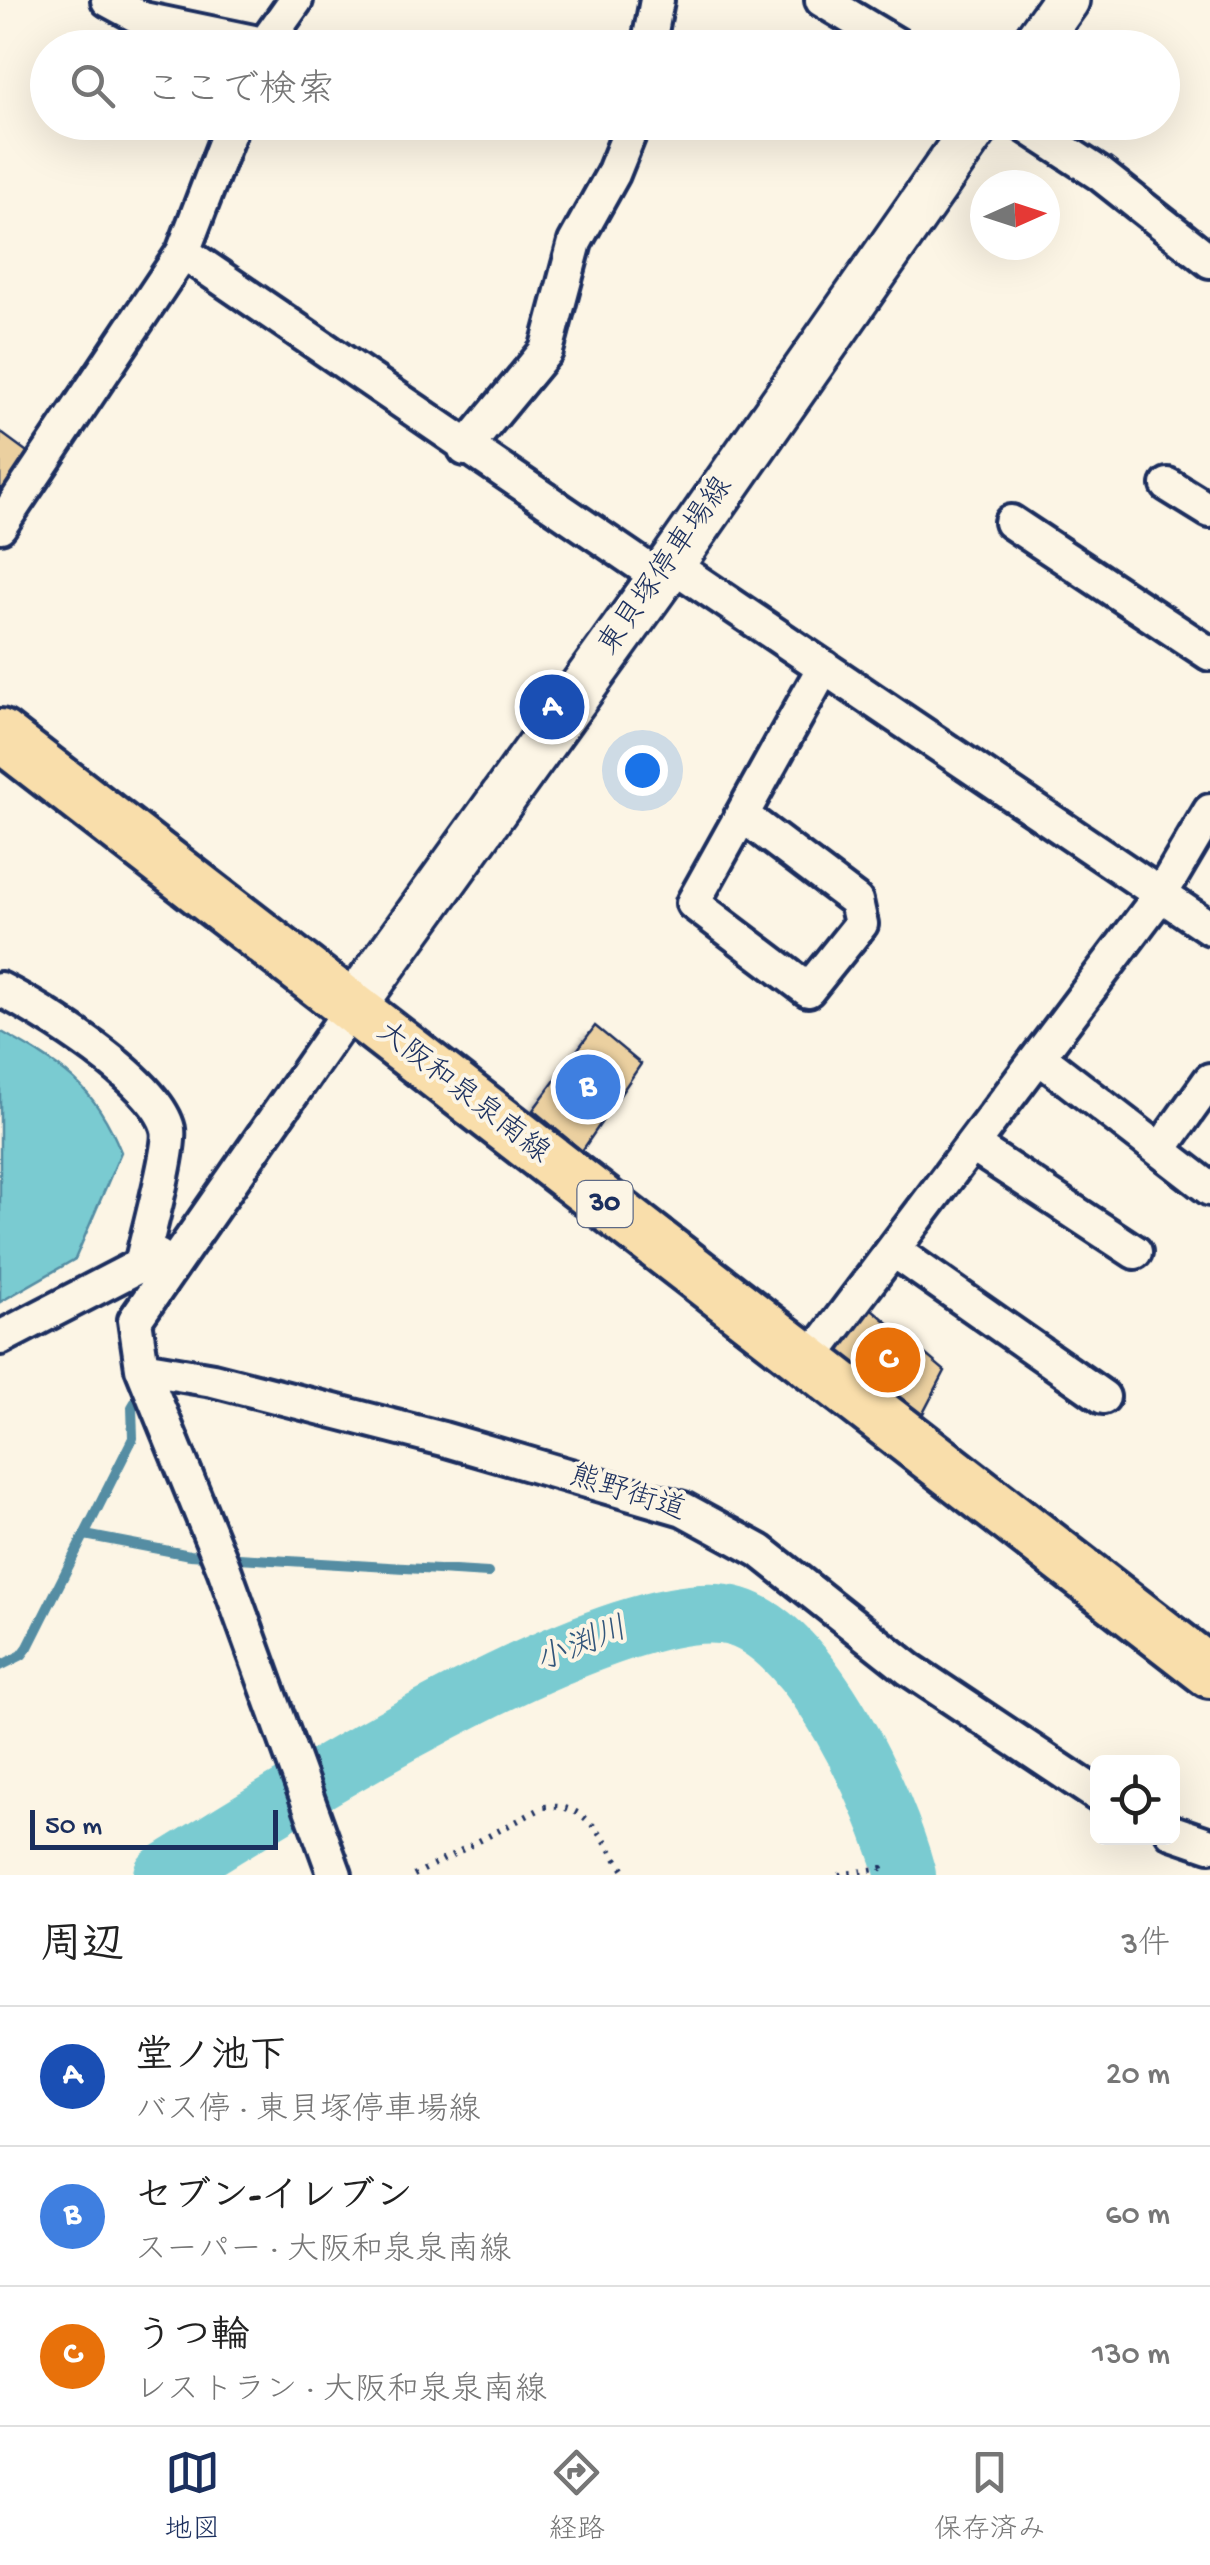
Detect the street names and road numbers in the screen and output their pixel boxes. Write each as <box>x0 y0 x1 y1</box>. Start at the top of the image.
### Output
street label: 東貝塚停車場線 <box>591 470 742 663</box>
street label: 大阪和泉泉南線 <box>368 1014 557 1172</box>
road number: 30 <box>578 1181 632 1227</box>
street label: 熊野街道 <box>565 1459 690 1530</box>

